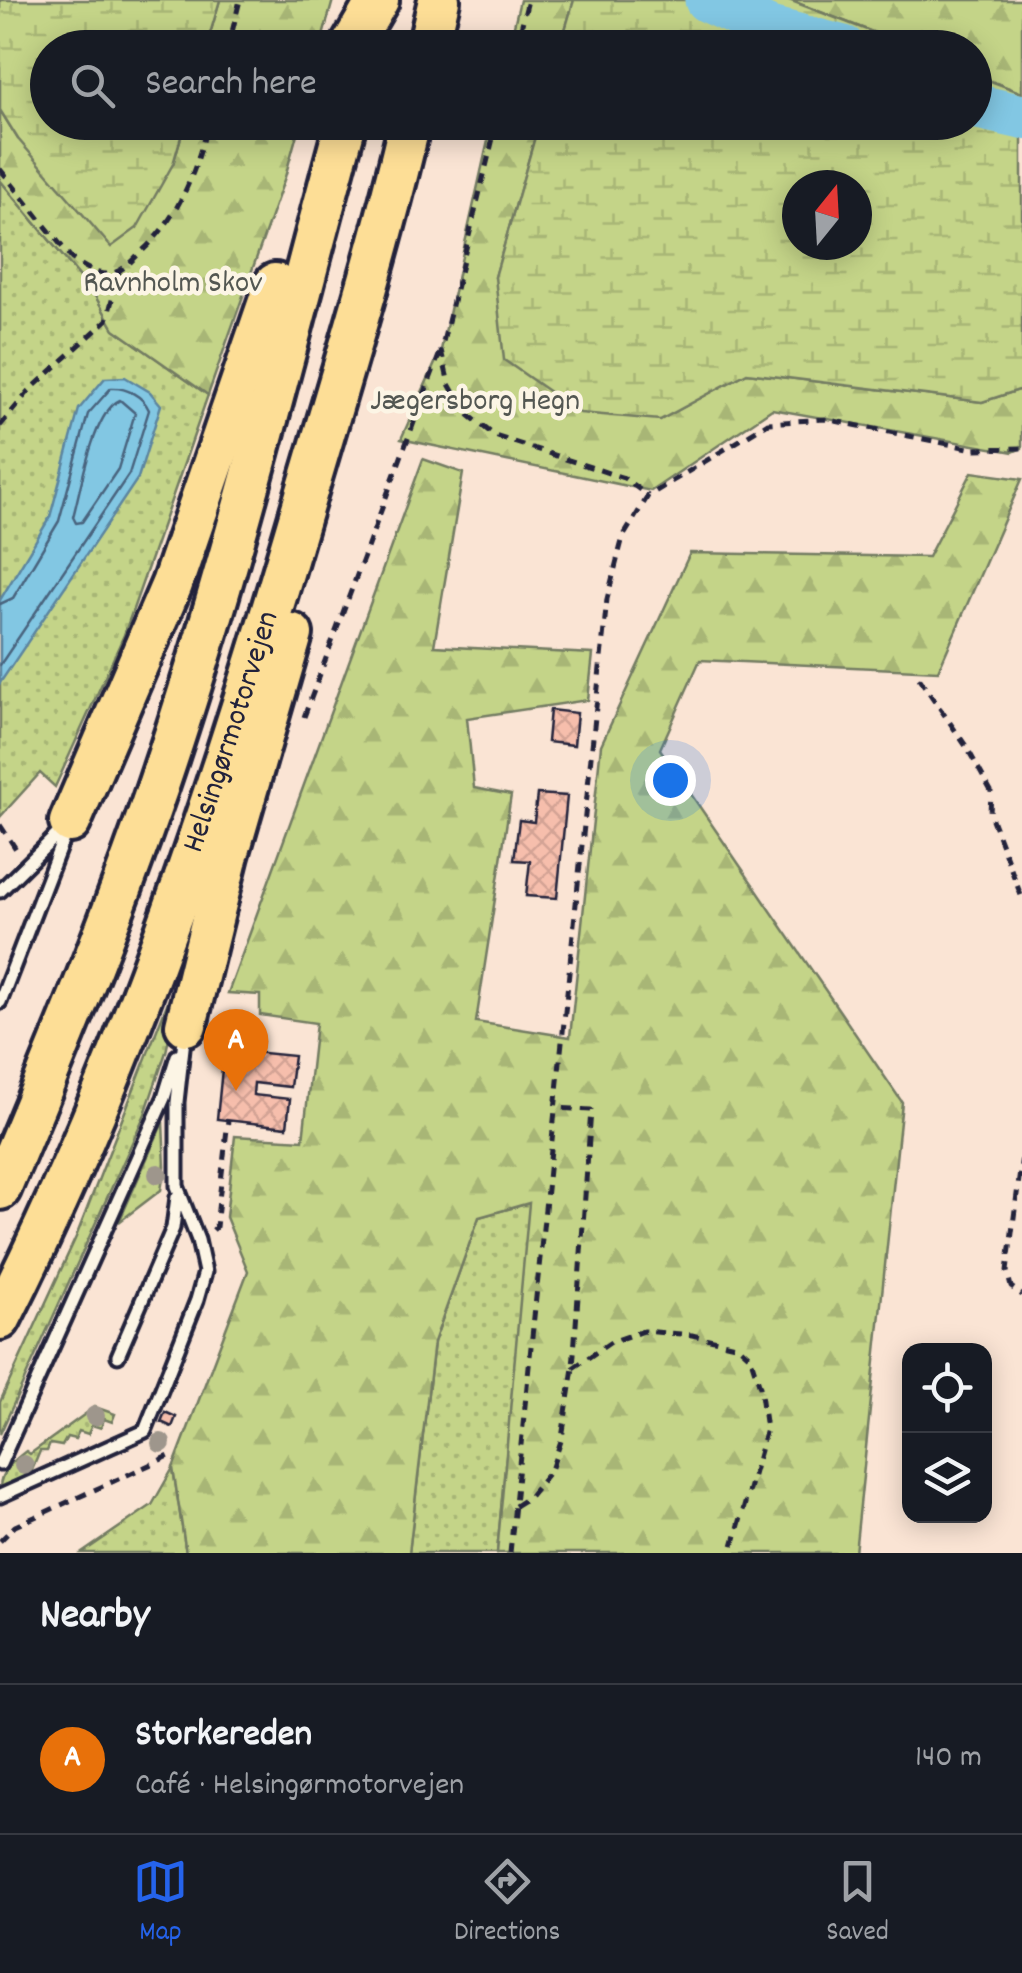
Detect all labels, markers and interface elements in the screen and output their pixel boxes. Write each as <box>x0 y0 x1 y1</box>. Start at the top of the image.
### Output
search box <box>30 30 992 140</box>
icon: search <box>65 58 120 113</box>
text: Search here <box>145 58 317 113</box>
north arrow <box>782 170 872 260</box>
park label: Ravnholm Skov <box>83 262 263 308</box>
park label: Jægersborg Hegn <box>370 380 580 426</box>
street label: Helsingørmotorvejen <box>172 606 293 859</box>
your location <box>645 755 696 806</box>
pin: A <box>204 1008 268 1091</box>
map controls <box>902 1343 992 1523</box>
button: locate <box>902 1343 992 1433</box>
button: layers <box>902 1433 992 1523</box>
text: Nearby <box>40 1588 150 1648</box>
text: Storkereden <box>135 1709 312 1764</box>
text: A <box>64 1736 81 1782</box>
text: 140 m <box>915 1736 982 1782</box>
text: Café · Helsingørmotorvejen <box>135 1764 464 1810</box>
tab: Map <box>133 1854 188 1954</box>
tab: Directions <box>454 1854 560 1954</box>
tab: Saved <box>826 1854 889 1954</box>

